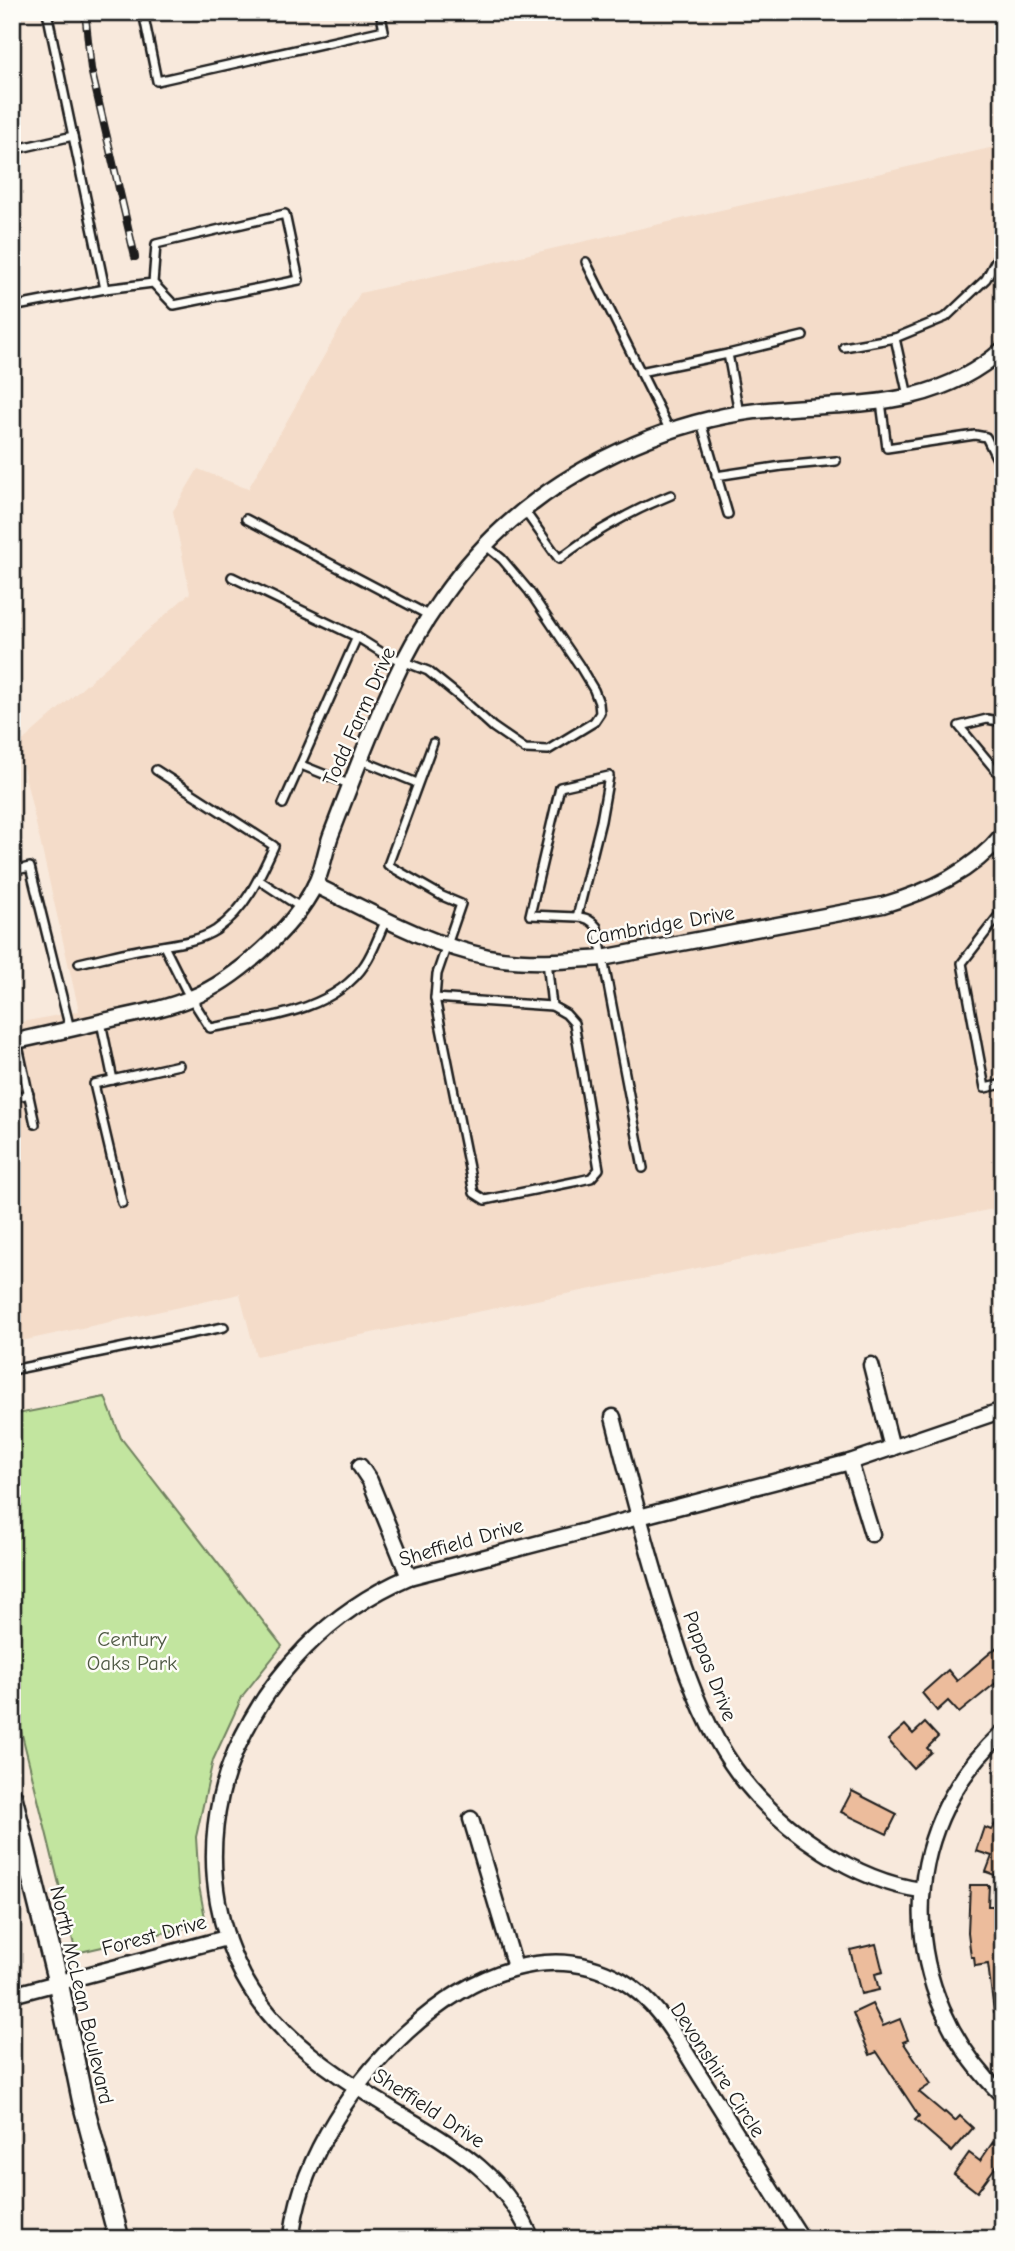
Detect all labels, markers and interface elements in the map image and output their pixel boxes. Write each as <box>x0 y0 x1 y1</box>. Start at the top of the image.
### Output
street label: Todd Farm Drive <box>318 643 400 789</box>
street label: Cambridge Drive <box>584 900 736 950</box>
street label: Sheffield Drive <box>396 1513 526 1571</box>
street label: Pappas Drive <box>678 1608 742 1724</box>
park label: Century Oaks Park <box>87 1627 177 1675</box>
street label: North McLean Boulevard <box>45 1883 119 2107</box>
street label: Forest Drive <box>99 1910 209 1960</box>
street label: Devonshire Circle <box>666 1998 770 2142</box>
street label: Sheffield Drive <box>369 2063 489 2153</box>

